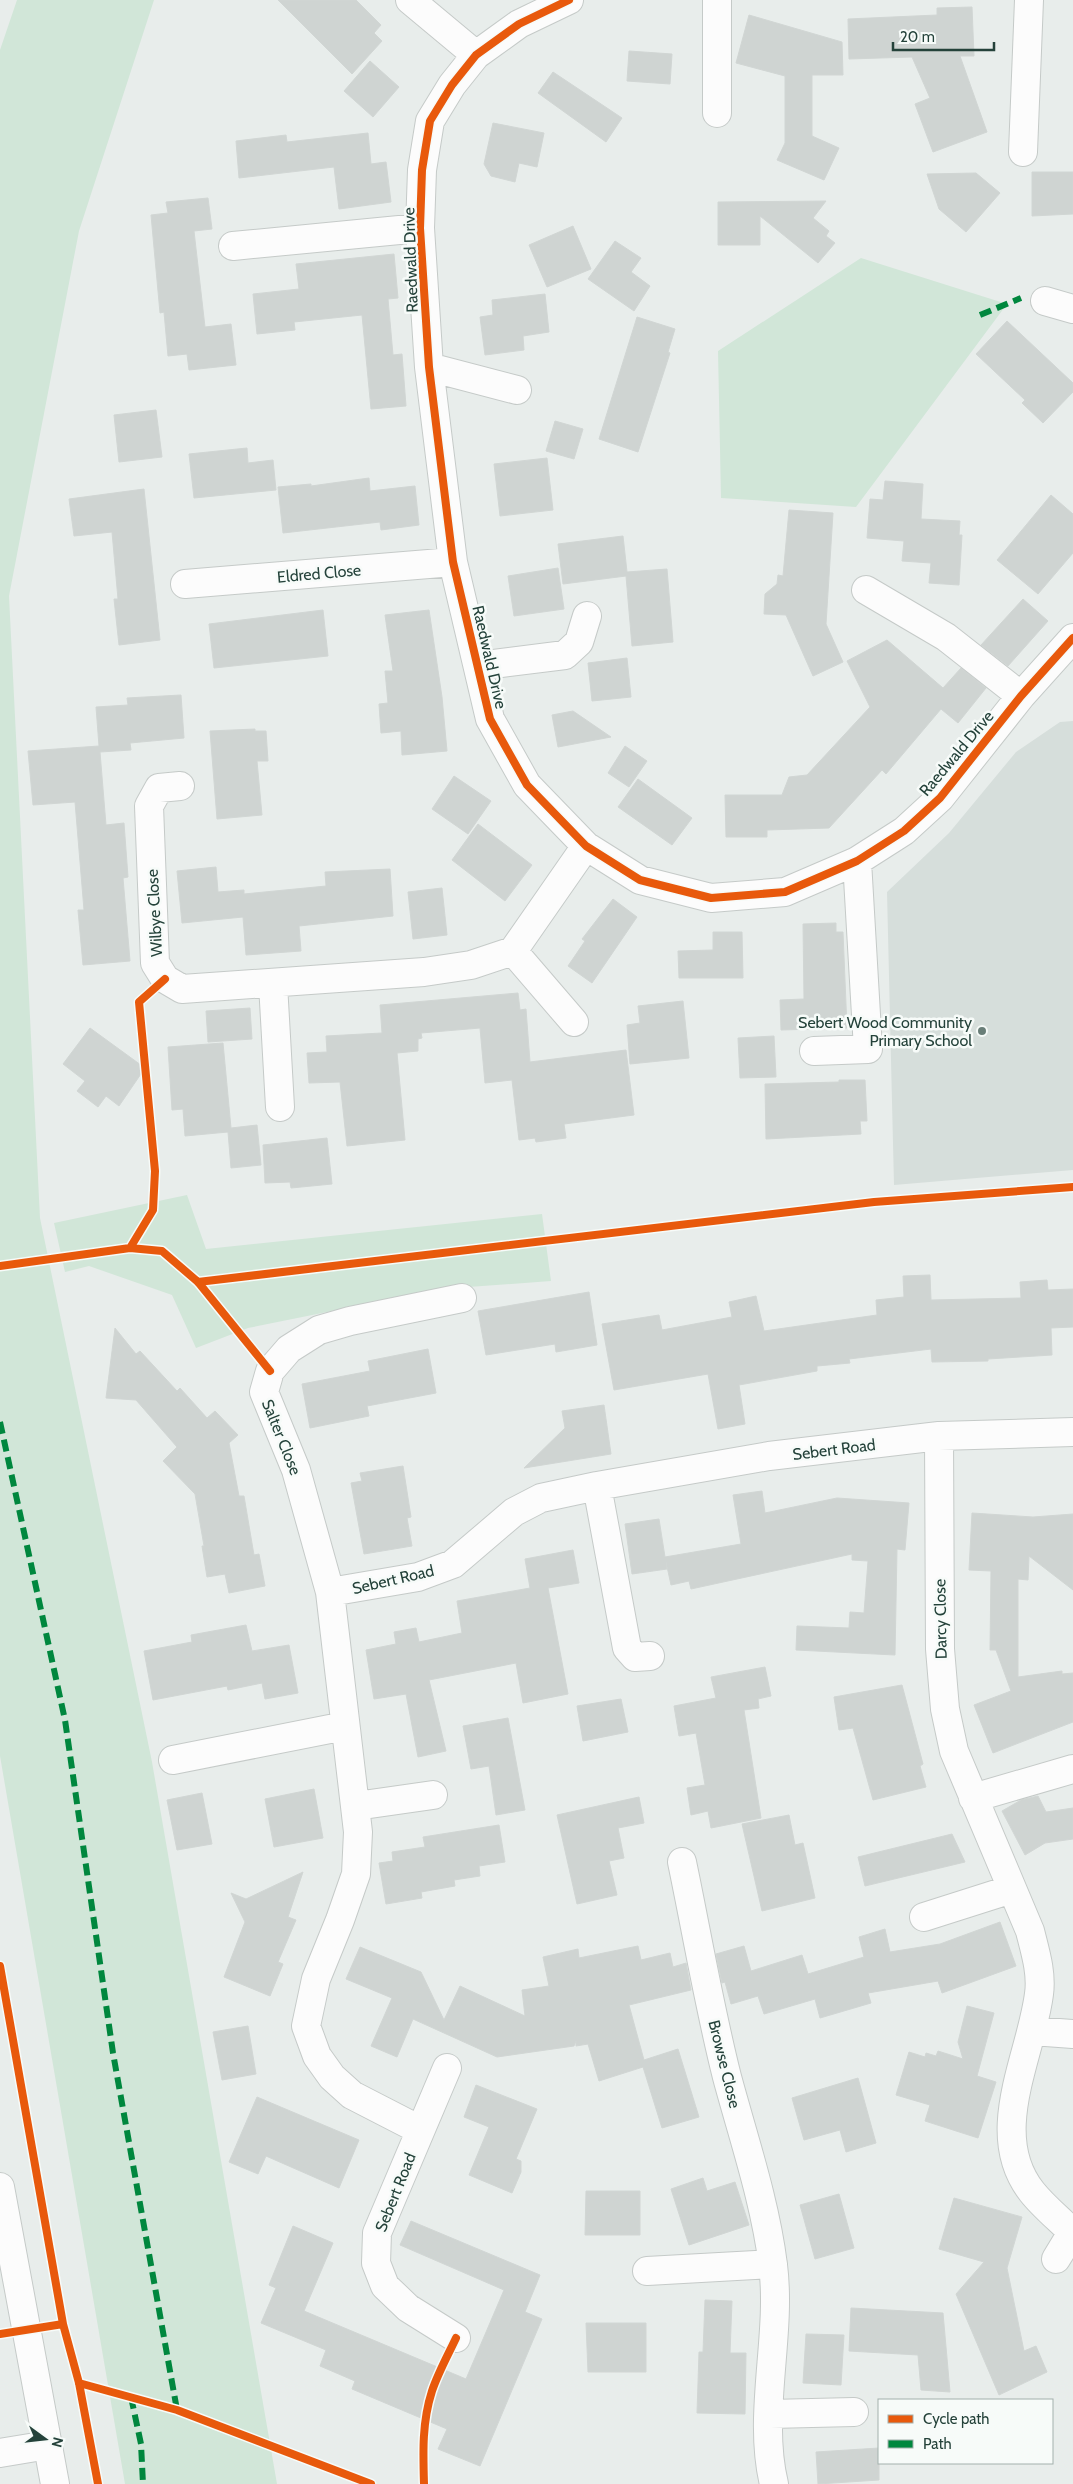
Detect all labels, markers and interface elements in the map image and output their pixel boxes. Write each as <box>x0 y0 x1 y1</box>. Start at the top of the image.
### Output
scale bar <box>893 20 994 52</box>
text: 20 m <box>900 28 935 46</box>
street label: Raedwald Drive <box>399 207 422 313</box>
street label: Eldred Close <box>276 560 362 587</box>
street label: Raedwald Drive <box>468 604 511 711</box>
street label: Raedwald Drive <box>915 707 998 800</box>
street label: Wilbye Close <box>143 869 166 957</box>
place label: Sebert Wood Community Primary School <box>798 1013 972 1050</box>
marker: Sebert Wood Community Primary School <box>976 1025 988 1037</box>
street label: Salter Close <box>258 1397 305 1478</box>
street label: Sebert Road <box>792 1435 877 1464</box>
street label: Sebert Road <box>350 1561 436 1598</box>
street label: Darcy Close <box>930 1579 951 1659</box>
street label: Browse Close <box>704 2018 745 2110</box>
street label: Sebert Road <box>371 2150 420 2234</box>
legend <box>878 2399 1053 2464</box>
text: Cycle path <box>923 2410 989 2428</box>
north arrow <box>20 2414 70 2464</box>
text: N <box>48 2435 68 2449</box>
text: Path <box>923 2435 952 2453</box>

